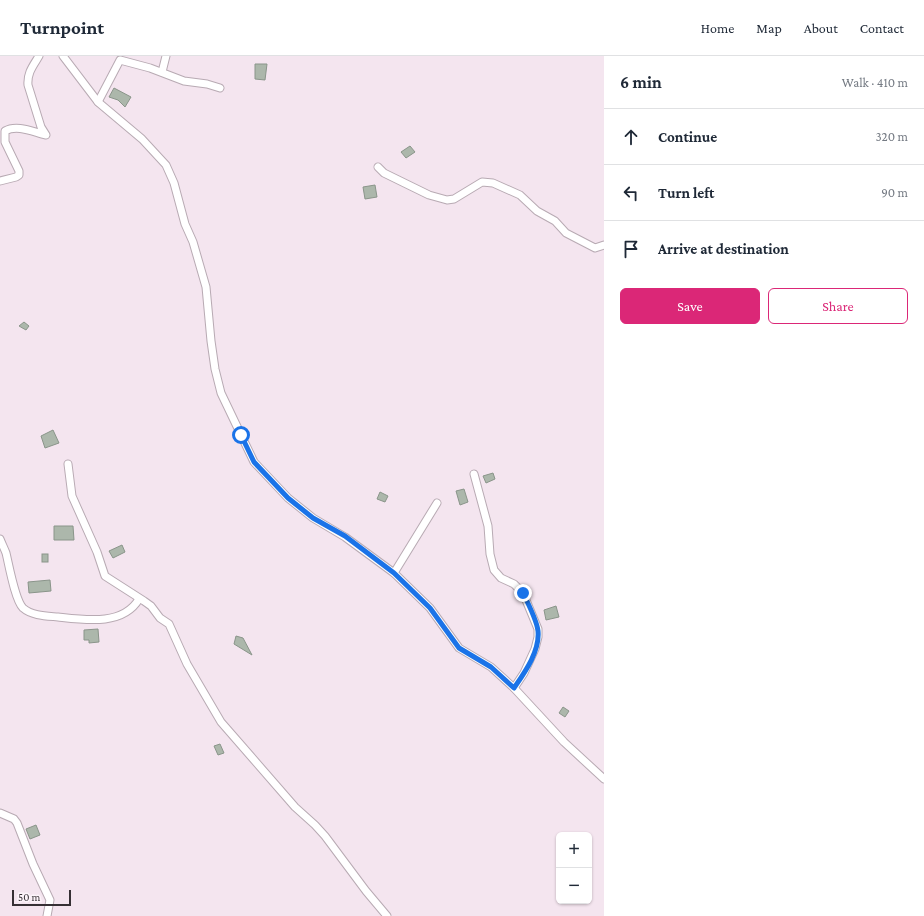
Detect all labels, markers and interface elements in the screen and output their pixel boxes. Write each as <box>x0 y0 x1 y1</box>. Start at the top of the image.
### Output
text: Turnpoint <box>20 17 104 38</box>
text: Home <box>701 20 734 36</box>
text: Map <box>756 20 782 36</box>
text: About <box>804 20 838 36</box>
text: Contact <box>860 20 904 36</box>
text: 6 min <box>620 73 662 92</box>
text: Walk · 410 m <box>842 75 908 90</box>
icon: ahead <box>620 126 642 148</box>
text: Continue <box>658 129 717 145</box>
text: 320 m <box>875 129 908 144</box>
icon: left <box>620 182 642 204</box>
text: Turn left <box>658 185 714 201</box>
text: 90 m <box>881 185 908 200</box>
icon: arrive <box>620 238 642 260</box>
text: Arrive at destination <box>658 241 789 257</box>
button: Save <box>620 288 760 324</box>
button: Share <box>768 288 908 324</box>
route start <box>232 426 250 444</box>
route end <box>514 584 532 602</box>
map controls <box>556 832 592 904</box>
button: + <box>556 832 592 868</box>
button: − <box>556 868 592 904</box>
scale bar <box>12 888 71 907</box>
text: 50 m <box>18 891 40 903</box>

